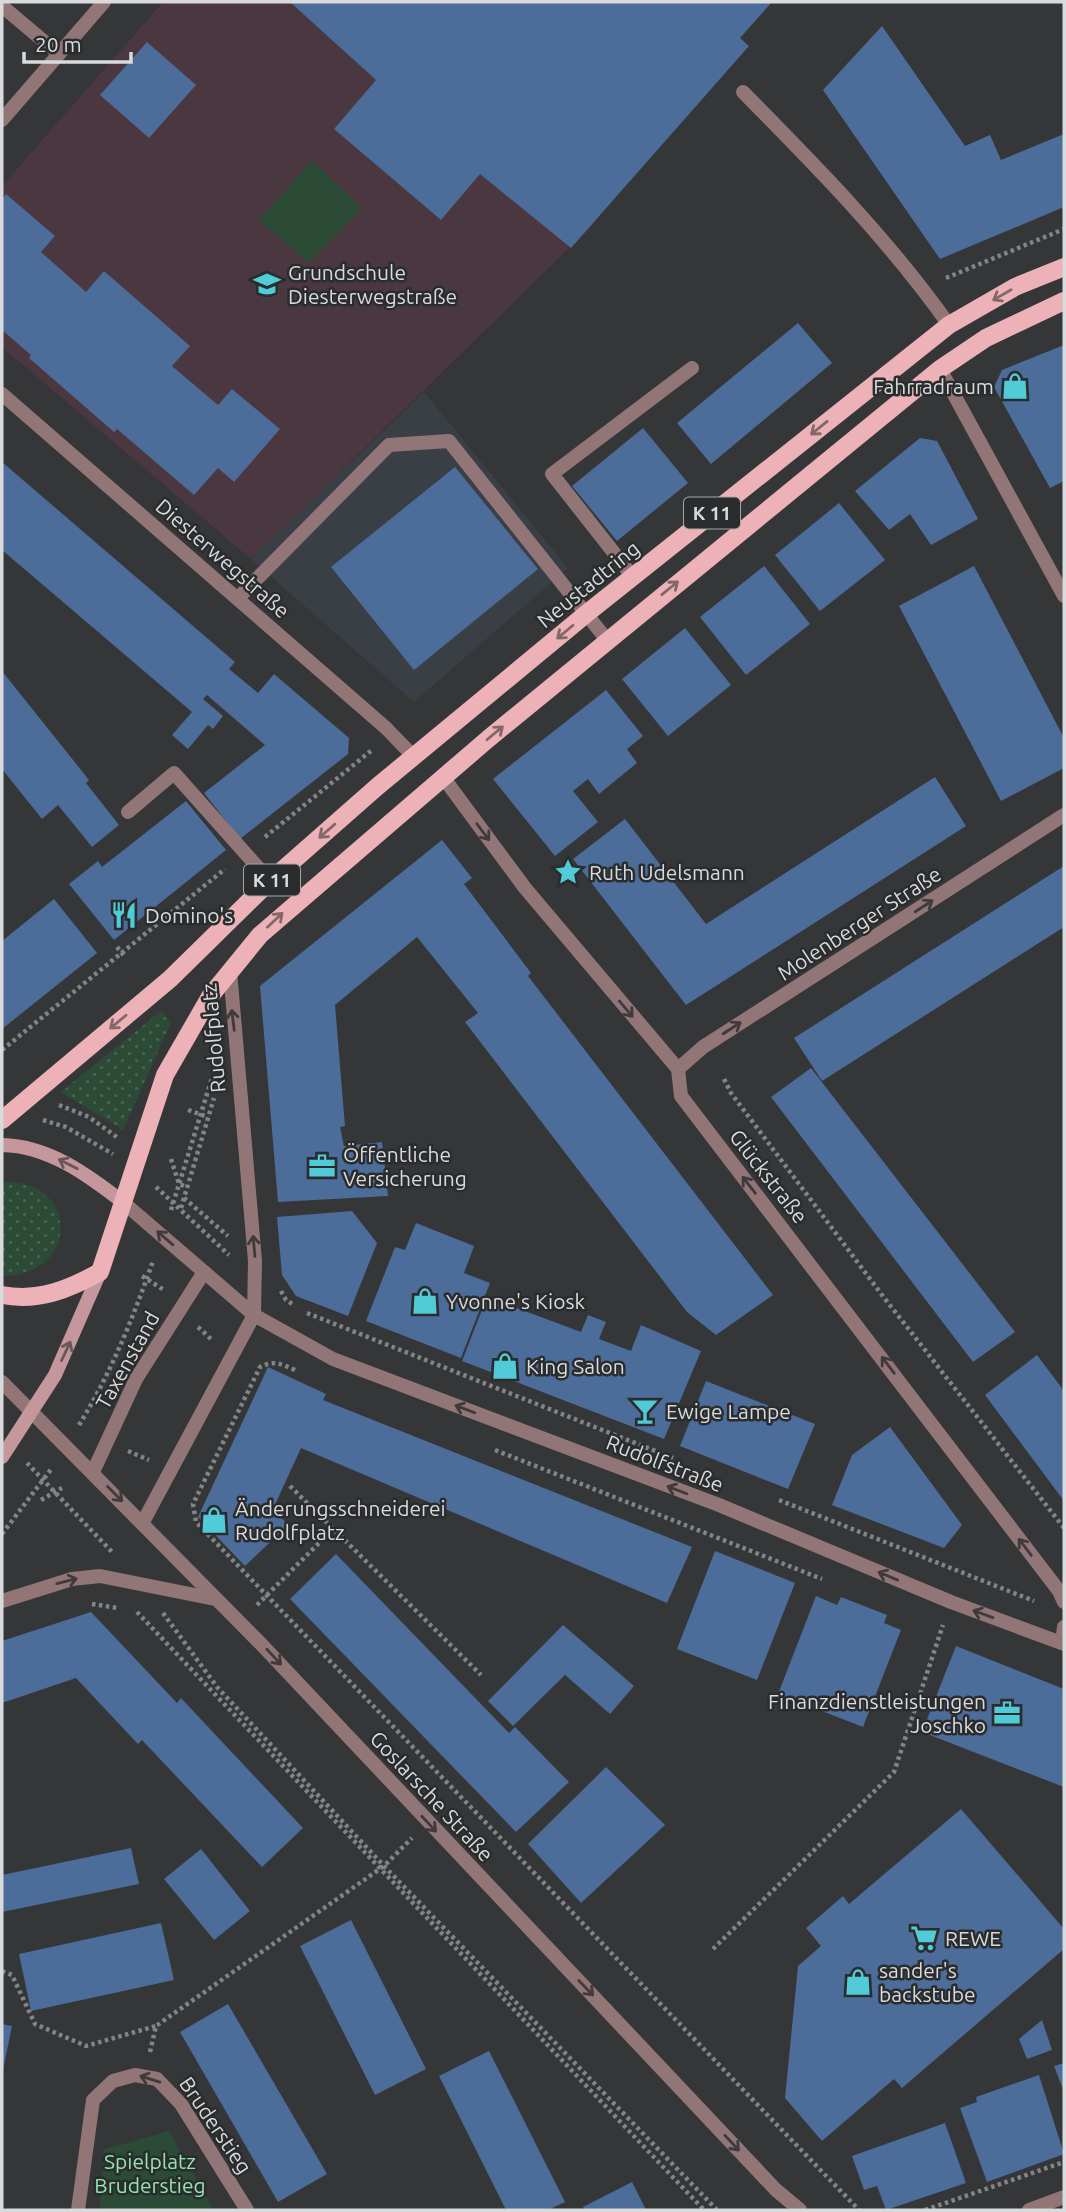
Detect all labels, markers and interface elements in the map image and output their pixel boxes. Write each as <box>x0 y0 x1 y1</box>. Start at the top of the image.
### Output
scale bar <box>24 21 131 65</box>
text: 20 m <box>35 32 82 56</box>
place label: Grundschule Diesterwegstraße <box>288 260 457 308</box>
school or university icon: Grundschule Diesterwegstraße <box>252 269 282 299</box>
one-way arrow <box>992 288 1012 302</box>
shop icon: Fahrradraum <box>1000 371 1030 401</box>
place label: Fahrradraum <box>873 374 994 398</box>
one-way arrow <box>810 421 828 436</box>
street label: Diesterwegstraße <box>151 493 295 623</box>
road number: K 11 <box>684 498 740 528</box>
street label: Neustadtring <box>532 536 644 632</box>
one-way arrow <box>661 581 679 596</box>
one-way arrow <box>556 624 574 640</box>
one-way arrow <box>486 725 504 741</box>
one-way arrow <box>318 823 336 839</box>
one-way arrow <box>475 823 490 842</box>
place icon: Ruth Udelsmann <box>553 857 583 887</box>
place label: Ruth Udelsmann <box>589 860 745 884</box>
street label: Molenberger Straße <box>773 861 945 985</box>
road number: K 11 <box>244 864 300 895</box>
one-way arrow <box>914 898 934 912</box>
restaurant icon: Domino's <box>109 900 139 930</box>
place label: Domino's <box>145 903 233 927</box>
one-way arrow <box>266 912 283 929</box>
street label: Rudolfplatz <box>196 982 230 1094</box>
one-way arrow <box>618 1000 634 1018</box>
one-way arrow <box>226 1009 239 1032</box>
one-way arrow <box>109 1014 127 1030</box>
one-way arrow <box>722 1021 742 1035</box>
street label: Glückstraße <box>725 1124 813 1228</box>
place label: Öffentliche Versicherung <box>343 1142 467 1190</box>
office icon: Öffentliche Versicherung <box>307 1151 337 1181</box>
one-way arrow <box>58 1157 79 1171</box>
one-way arrow <box>742 1176 757 1194</box>
one-way arrow <box>156 1230 174 1246</box>
one-way arrow <box>247 1236 260 1258</box>
shop icon: Yvonne's Kiosk <box>410 1286 440 1316</box>
place label: Yvonne's Kiosk <box>446 1289 586 1313</box>
street label: Taxenstand <box>90 1307 164 1413</box>
one-way arrow <box>60 1341 73 1362</box>
shop icon: King Salon <box>490 1351 520 1381</box>
place label: King Salon <box>526 1354 625 1378</box>
one-way arrow <box>880 1357 895 1375</box>
bar icon: Ewige Lampe <box>630 1396 660 1426</box>
place label: Ewige Lampe <box>666 1399 791 1423</box>
one-way arrow <box>454 1402 476 1414</box>
street label: Rudolfstraße <box>603 1430 727 1496</box>
one-way arrow <box>667 1482 689 1495</box>
one-way arrow <box>107 1485 124 1502</box>
place label: Änderungsschneiderei Rudolfplatz <box>235 1496 446 1544</box>
shop icon: Änderungsschneiderei Rudolfplatz <box>199 1505 229 1535</box>
one-way arrow <box>1018 1538 1033 1556</box>
one-way arrow <box>878 1569 899 1582</box>
one-way arrow <box>55 1574 78 1587</box>
one-way arrow <box>973 1607 995 1619</box>
one-way arrow <box>265 1648 282 1665</box>
place label: Finanzdienstleistungen Joschko <box>768 1689 986 1737</box>
office icon: Finanzdienstleistungen Joschko <box>992 1698 1022 1728</box>
street label: Goslarsche Straße <box>366 1726 498 1866</box>
one-way arrow <box>420 1815 437 1832</box>
supermarket icon: REWE <box>909 1923 939 1953</box>
place label: REWE <box>945 1926 1001 1950</box>
place label: sander's backstube <box>879 1958 976 2006</box>
shop icon: sander's backstube <box>843 1967 873 1997</box>
one-way arrow <box>577 1979 594 1996</box>
one-way arrow <box>140 2072 162 2085</box>
street label: Bruderstieg <box>175 2072 257 2178</box>
one-way arrow <box>724 2134 740 2152</box>
park label: Spielplatz Bruderstieg <box>94 2149 206 2197</box>

